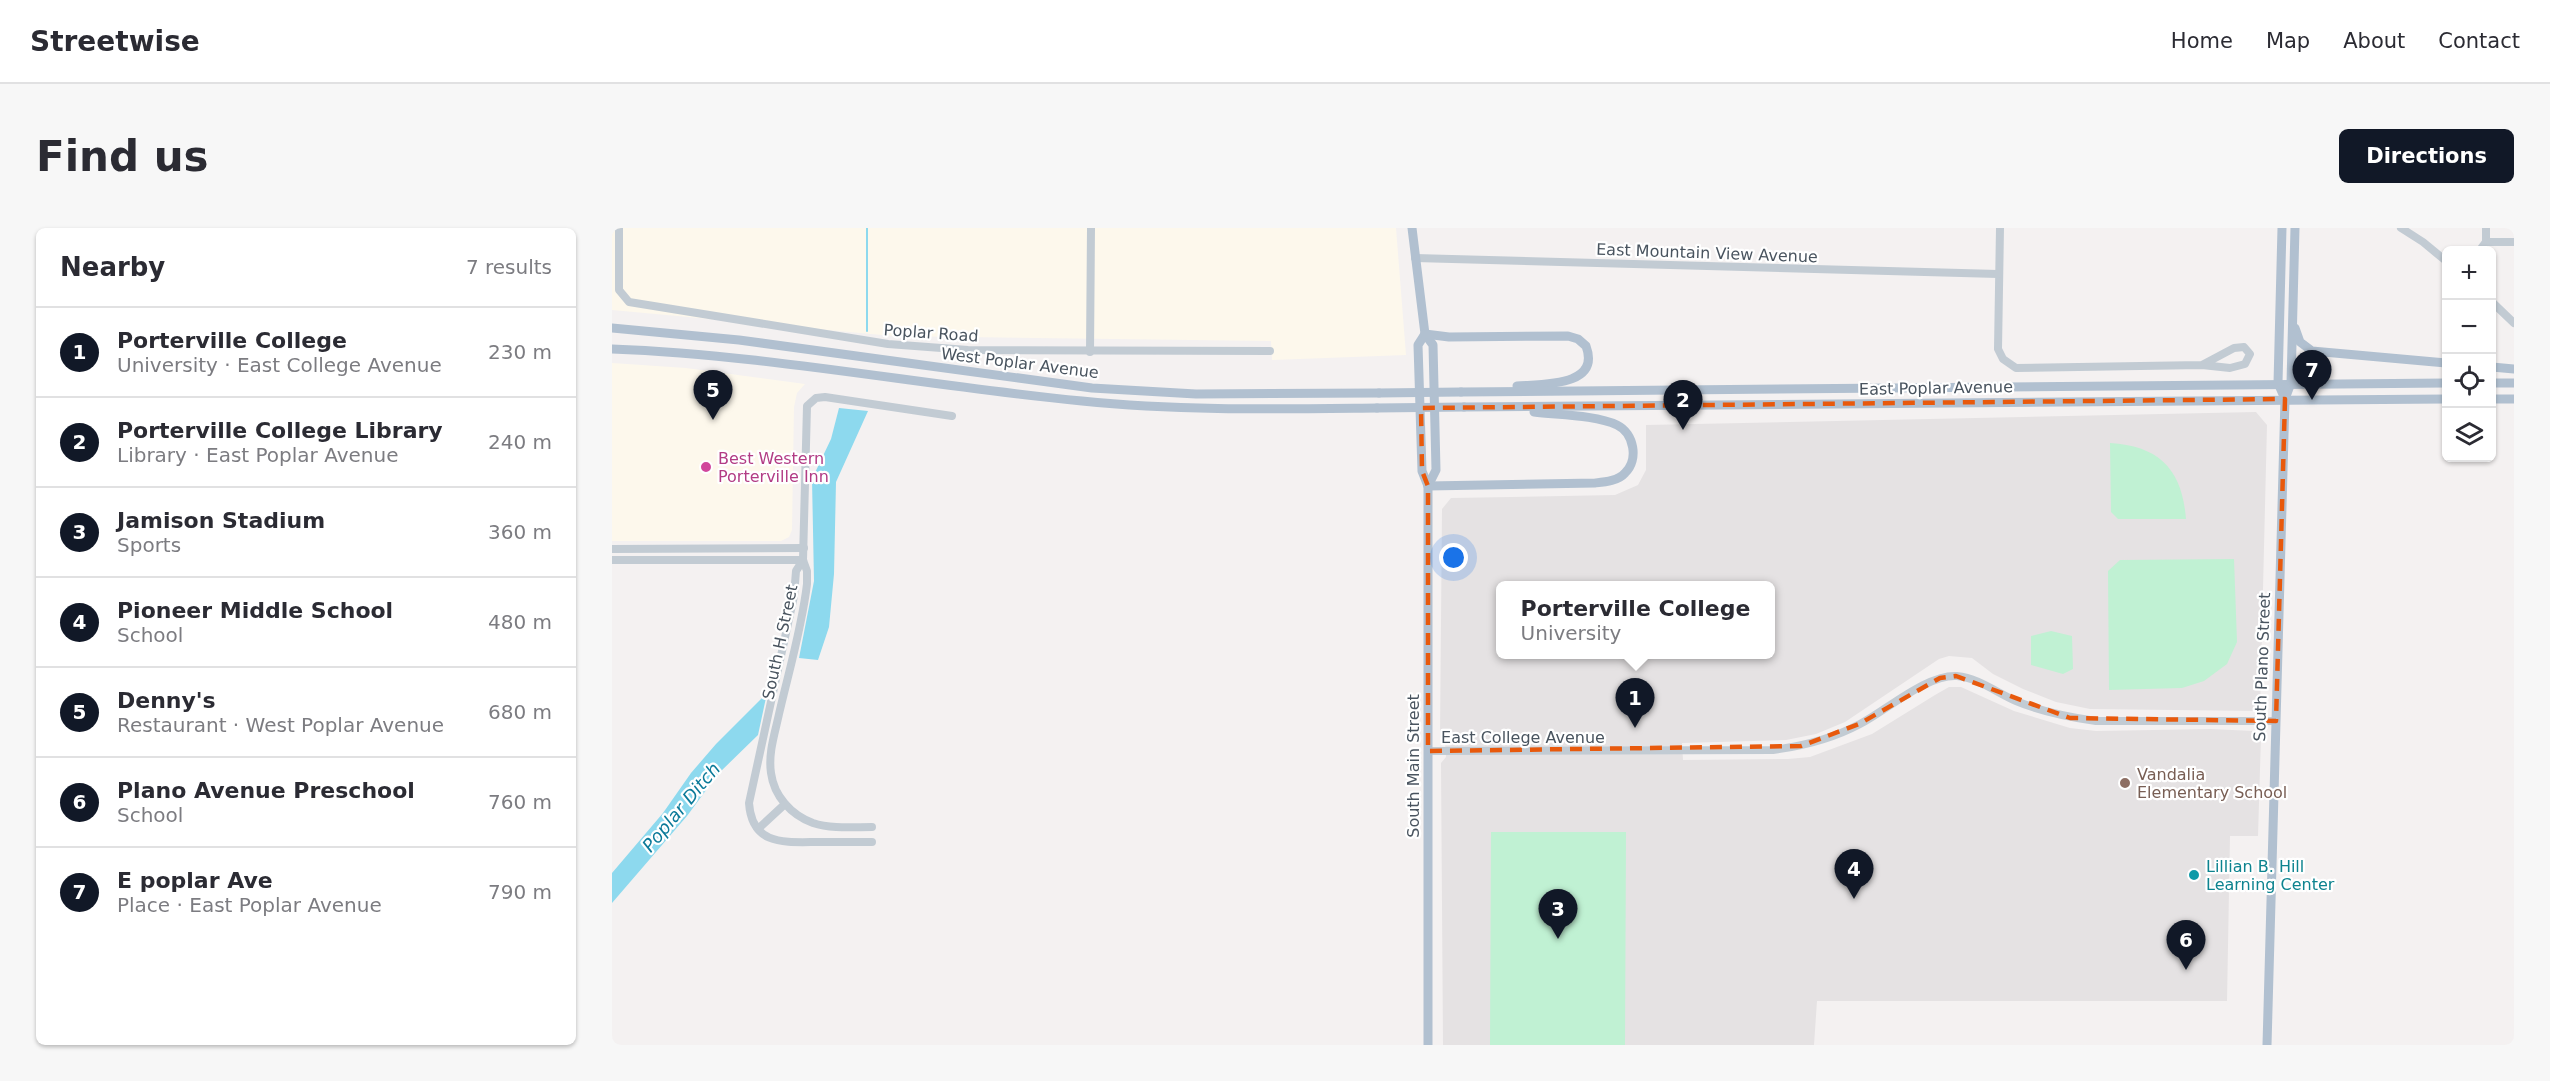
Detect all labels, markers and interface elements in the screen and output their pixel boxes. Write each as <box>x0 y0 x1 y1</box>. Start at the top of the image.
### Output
text: Streetwise <box>30 25 200 58</box>
text: Home <box>2171 29 2233 53</box>
text: Map <box>2266 29 2310 53</box>
text: About <box>2343 29 2405 53</box>
text: Contact <box>2438 29 2520 53</box>
button: Directions <box>2339 129 2514 183</box>
text: Find us <box>36 132 209 181</box>
street label: East Mountain View Avenue <box>1596 240 1818 266</box>
map controls <box>2442 246 2496 462</box>
button: + <box>2442 246 2496 300</box>
text: Nearby <box>60 252 165 282</box>
text: 7 results <box>466 255 552 279</box>
button: − <box>2442 300 2496 354</box>
street label: Poplar Road <box>883 320 979 346</box>
text: Porterville College <box>117 328 347 353</box>
text: 1 <box>73 340 86 364</box>
text: 230 m <box>488 340 552 364</box>
street label: West Poplar Avenue <box>940 344 1100 382</box>
pin: 7 <box>2292 350 2332 400</box>
text: University · East College Avenue <box>117 353 442 377</box>
button: locate <box>2442 354 2496 408</box>
pin: 5 <box>694 370 732 420</box>
street label: East Poplar Avenue <box>1859 377 2013 399</box>
pin: 2 <box>1664 380 1702 430</box>
button: layers <box>2442 408 2496 462</box>
text: Porterville College Library <box>117 418 443 443</box>
text: 2 <box>73 430 86 454</box>
text: 240 m <box>488 430 552 454</box>
text: Library · East Poplar Avenue <box>117 443 399 467</box>
place label: Best Western Porterville Inn <box>718 449 829 486</box>
marker: Best Western Porterville Inn <box>699 460 713 474</box>
text: Jamison Stadium <box>117 508 325 533</box>
text: 3 <box>73 520 86 544</box>
text: 360 m <box>488 520 552 544</box>
text: Sports <box>117 533 181 557</box>
your location <box>1439 543 1468 572</box>
popup <box>1496 581 1775 659</box>
street label: South H Street <box>759 583 801 701</box>
street label: South Plano Street <box>2250 592 2274 742</box>
text: Porterville College <box>1521 596 1750 621</box>
text: Pioneer Middle School <box>117 598 393 623</box>
text: 4 <box>73 610 86 634</box>
text: 480 m <box>488 610 552 634</box>
text: University <box>1521 621 1621 645</box>
text: School <box>117 623 183 647</box>
pin: 1 <box>1616 678 1654 728</box>
text: Denny's <box>117 688 216 713</box>
street label: South Main Street <box>1404 694 1423 838</box>
text: 5 <box>73 700 86 724</box>
text: 680 m <box>488 700 552 724</box>
text: Restaurant · West Poplar Avenue <box>117 713 444 737</box>
street label: East College Avenue <box>1441 728 1605 747</box>
water label: Poplar Ditch <box>638 758 724 856</box>
place label: Vandalia Elementary School <box>2137 765 2287 802</box>
marker: Vandalia Elementary School <box>2118 776 2132 790</box>
text: Plano Avenue Preschool <box>117 778 415 803</box>
text: 6 <box>73 790 86 814</box>
text: 760 m <box>488 790 552 814</box>
text: School <box>117 803 183 827</box>
pin: 4 <box>1834 850 1874 899</box>
place label: Lillian B. Hill Learning Center <box>2206 857 2335 894</box>
text: E poplar Ave <box>117 868 273 893</box>
marker: Lillian B. Hill Learning Center <box>2187 868 2201 882</box>
text: 7 <box>73 880 86 904</box>
text: 790 m <box>488 880 552 904</box>
pin: 3 <box>1538 890 1578 939</box>
text: Place · East Poplar Avenue <box>117 893 382 917</box>
pin: 6 <box>2166 920 2206 970</box>

